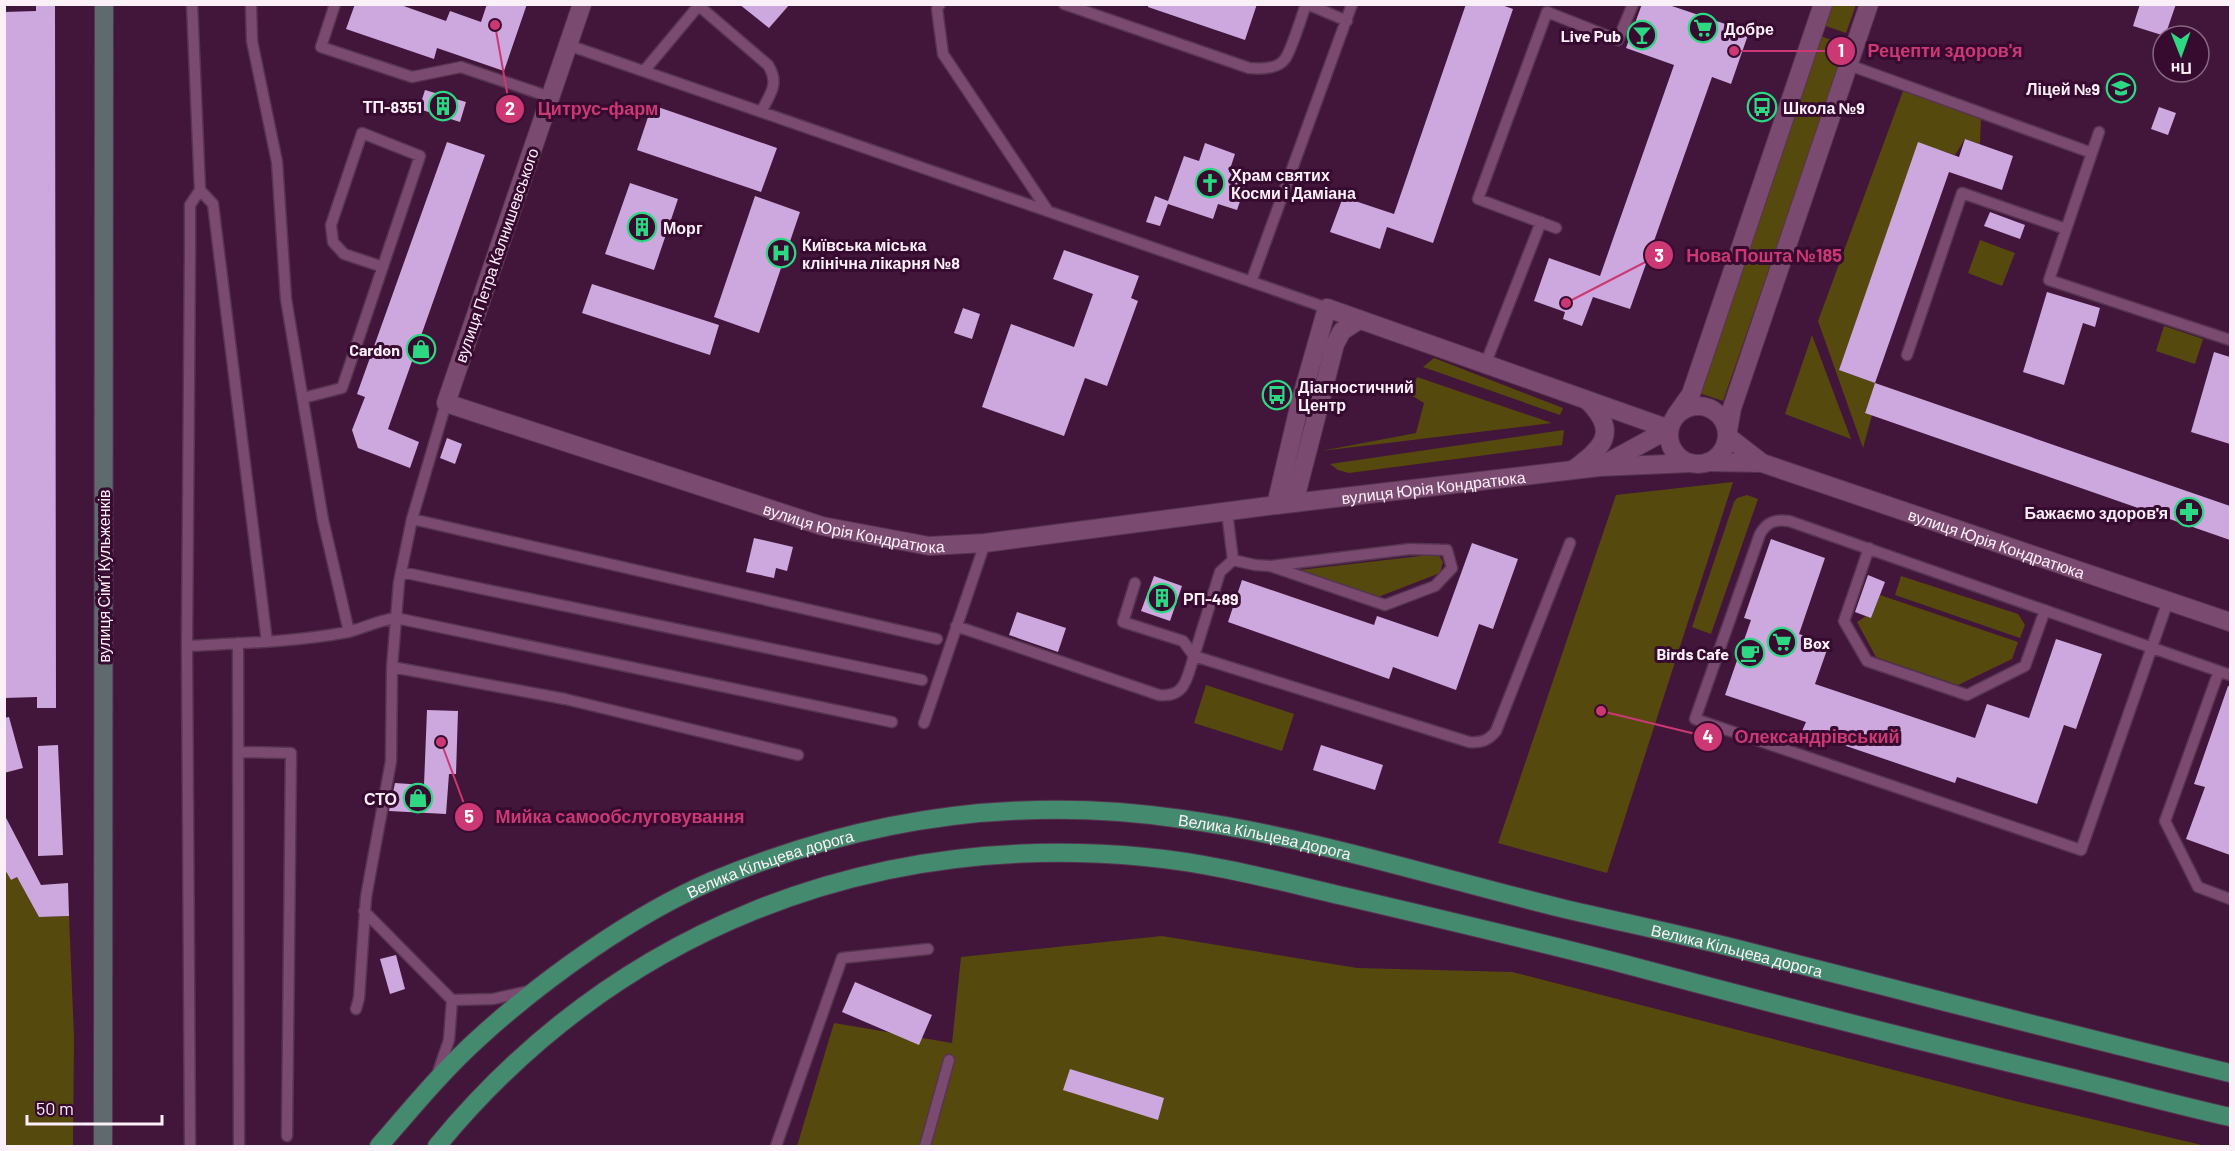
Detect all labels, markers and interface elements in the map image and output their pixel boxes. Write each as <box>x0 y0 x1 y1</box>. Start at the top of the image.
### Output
supermarket icon: Добре <box>1687 12 1719 44</box>
bar icon: Live Pub <box>1626 19 1658 51</box>
place label: Добре <box>1724 19 1774 38</box>
north arrow <box>2151 24 2211 84</box>
place label: Live Pub <box>1561 26 1621 45</box>
callout: Рецепти здоров'я <box>1826 33 2035 69</box>
text: 1 <box>1838 39 1844 61</box>
text: Рецепти здоров'я <box>1868 39 2022 61</box>
text: Пн <box>2171 60 2192 79</box>
school or university icon: Ліцей №9 <box>2105 72 2137 104</box>
place label: Ліцей №9 <box>2026 79 2100 98</box>
building icon: ТП-8351 <box>427 90 459 122</box>
callout: Цитрус-фарм <box>495 91 670 127</box>
bus stop icon: Школа №9 <box>1746 91 1778 123</box>
place label: ТП-8351 <box>363 97 422 116</box>
text: 2 <box>505 97 515 119</box>
text: Цитрус-фарм <box>538 97 658 119</box>
place label: Школа №9 <box>1783 98 1865 117</box>
street label: вулиця Петра Калнишевського <box>450 145 542 365</box>
place label: Храм святих Косми і Даміана <box>1231 165 1356 202</box>
church icon: Храм святих Косми і Даміана <box>1194 167 1226 199</box>
building icon: Морг <box>626 211 658 243</box>
place label: Морг <box>663 218 703 237</box>
place label: Київська міська клінічна лікарня №8 <box>802 235 960 272</box>
hospital icon: Київська міська клінічна лікарня №8 <box>765 237 797 269</box>
callout: Нова Пошта №185 <box>1644 237 1854 273</box>
text: 3 <box>1654 244 1664 266</box>
text: Нова Пошта №185 <box>1686 244 1842 266</box>
shop icon: Cardon <box>405 333 437 365</box>
place label: Cardon <box>349 340 400 359</box>
place label: Діагностичний Центр <box>1298 377 1414 414</box>
bus stop icon: Діагностичний Центр <box>1261 379 1293 411</box>
street label: вулиця Юрія Кондратюка <box>1340 466 1526 507</box>
street label: вулиця Сімʼї Кульженків <box>94 489 113 663</box>
pharmacy icon: Бажаємо здоров'я <box>2173 496 2205 528</box>
street label: вулиця Юрія Кондратюка <box>761 498 945 556</box>
place label: Бажаємо здоров'я <box>2024 503 2168 522</box>
street label: вулиця Юрія Кондратюка <box>1906 504 2088 582</box>
building icon: РП-489 <box>1146 582 1178 614</box>
place label: РП-489 <box>1183 589 1239 608</box>
supermarket icon: Box <box>1766 626 1798 658</box>
place label: Box <box>1803 633 1830 652</box>
cafe icon: Birds Cafe <box>1734 637 1766 669</box>
place label: Birds Cafe <box>1656 644 1729 663</box>
callout: Олександрівський <box>1693 719 1912 755</box>
text: 4 <box>1703 725 1714 747</box>
text: Олександрівський <box>1734 725 1900 747</box>
shop icon: СТО <box>402 782 434 814</box>
place label: СТО <box>364 789 397 808</box>
callout: Мийка самообслуговування <box>454 799 757 835</box>
text: 5 <box>464 805 474 827</box>
text: Мийка самообслуговування <box>495 805 745 827</box>
street label: Велика Кільцева дорога <box>1177 809 1353 863</box>
street label: Велика Кільцева дорога <box>683 825 855 901</box>
street label: Велика Кільцева дорога <box>1650 919 1825 980</box>
scale bar <box>27 1088 162 1126</box>
text: 50 m <box>36 1097 74 1119</box>

